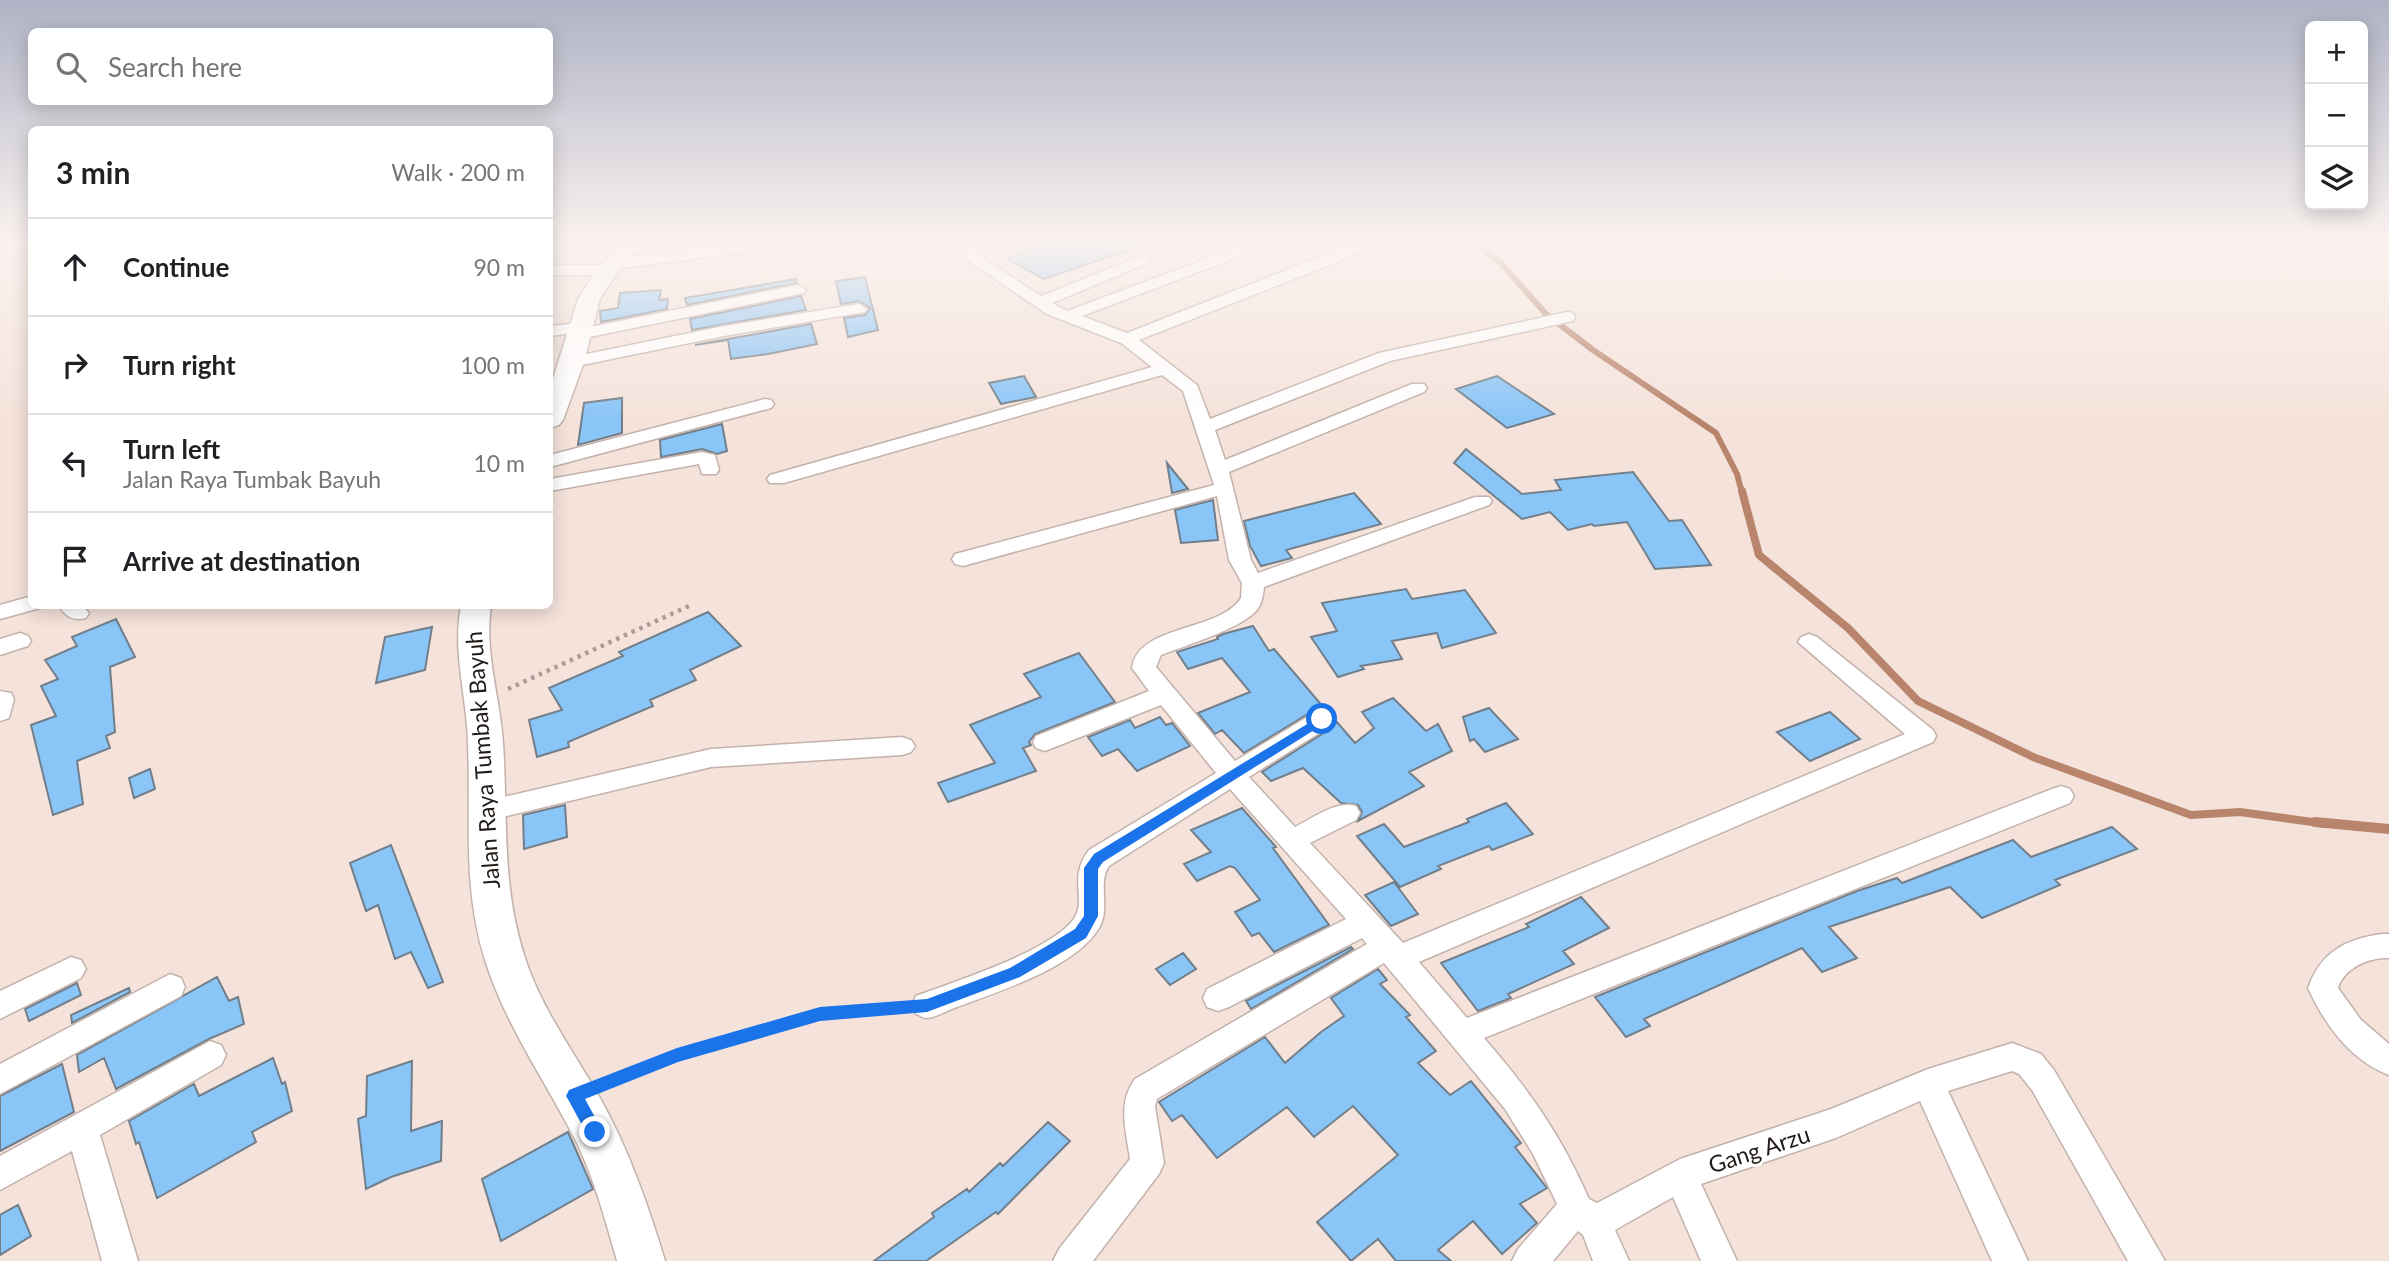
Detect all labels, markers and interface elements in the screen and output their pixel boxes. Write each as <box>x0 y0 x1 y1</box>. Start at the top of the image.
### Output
map controls <box>2305 21 2368 210</box>
button: + <box>2305 21 2368 84</box>
search box <box>28 28 553 105</box>
icon: search <box>52 48 90 86</box>
text: Search here <box>108 51 242 83</box>
button: − <box>2305 84 2368 147</box>
button: layers <box>2305 147 2368 210</box>
text: 3 min <box>56 154 130 190</box>
text: Walk · 200 m <box>391 158 525 186</box>
icon: ahead <box>56 248 94 286</box>
text: Continue <box>123 251 229 283</box>
text: 90 m <box>474 253 525 281</box>
icon: right <box>56 346 94 384</box>
text: Turn right <box>123 349 236 381</box>
text: 100 m <box>460 351 525 379</box>
text: Turn left <box>123 433 220 465</box>
icon: left <box>56 444 94 482</box>
text: 10 m <box>474 449 525 477</box>
text: Jalan Raya Tumbak Bayuh <box>123 465 381 493</box>
icon: arrive <box>56 542 94 580</box>
text: Arrive at destination <box>123 545 360 577</box>
street label: Jalan Raya Tumbak Bayuh <box>459 630 505 890</box>
route start <box>1306 703 1337 734</box>
route end <box>579 1116 610 1147</box>
street label: Gang Arzu <box>1705 1119 1813 1179</box>

